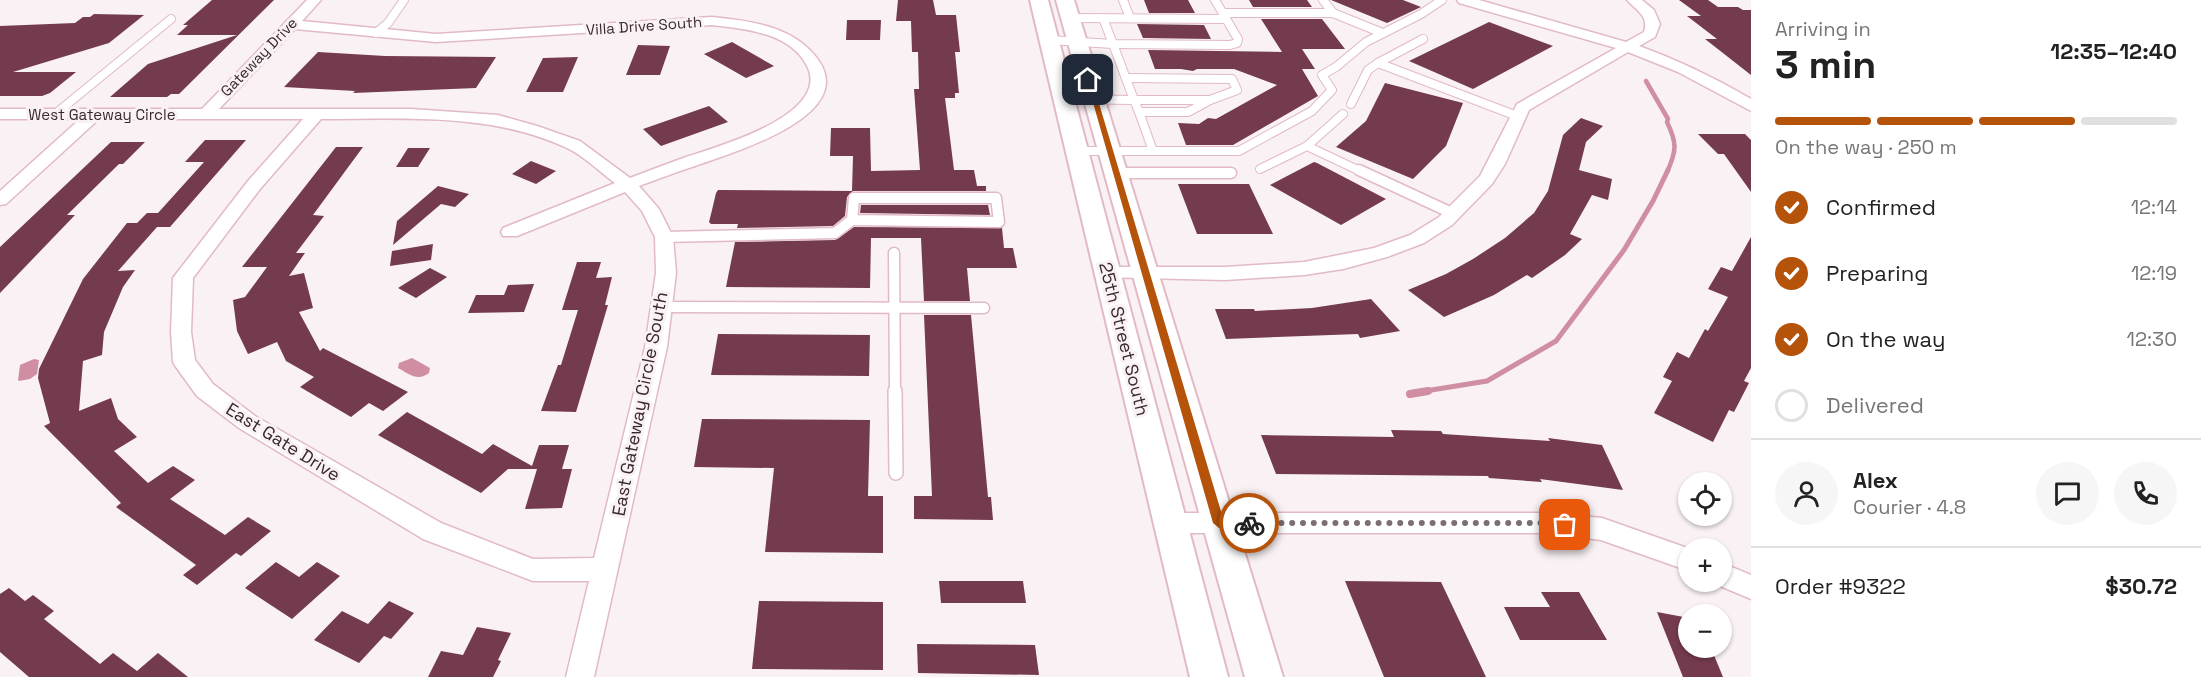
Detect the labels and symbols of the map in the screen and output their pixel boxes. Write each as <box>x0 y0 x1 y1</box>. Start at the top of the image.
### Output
street label: Villa Drive South <box>585 12 703 39</box>
street label: Gateway Drive <box>216 13 301 100</box>
pin <box>1062 54 1113 105</box>
street label: West Gateway Circle <box>28 105 176 124</box>
street label: 25th Street South <box>1094 260 1155 418</box>
street label: East Gateway Circle South <box>606 290 673 518</box>
street label: East Gate Drive <box>222 397 345 486</box>
courier <box>1219 493 1279 553</box>
pin <box>1539 499 1590 550</box>

